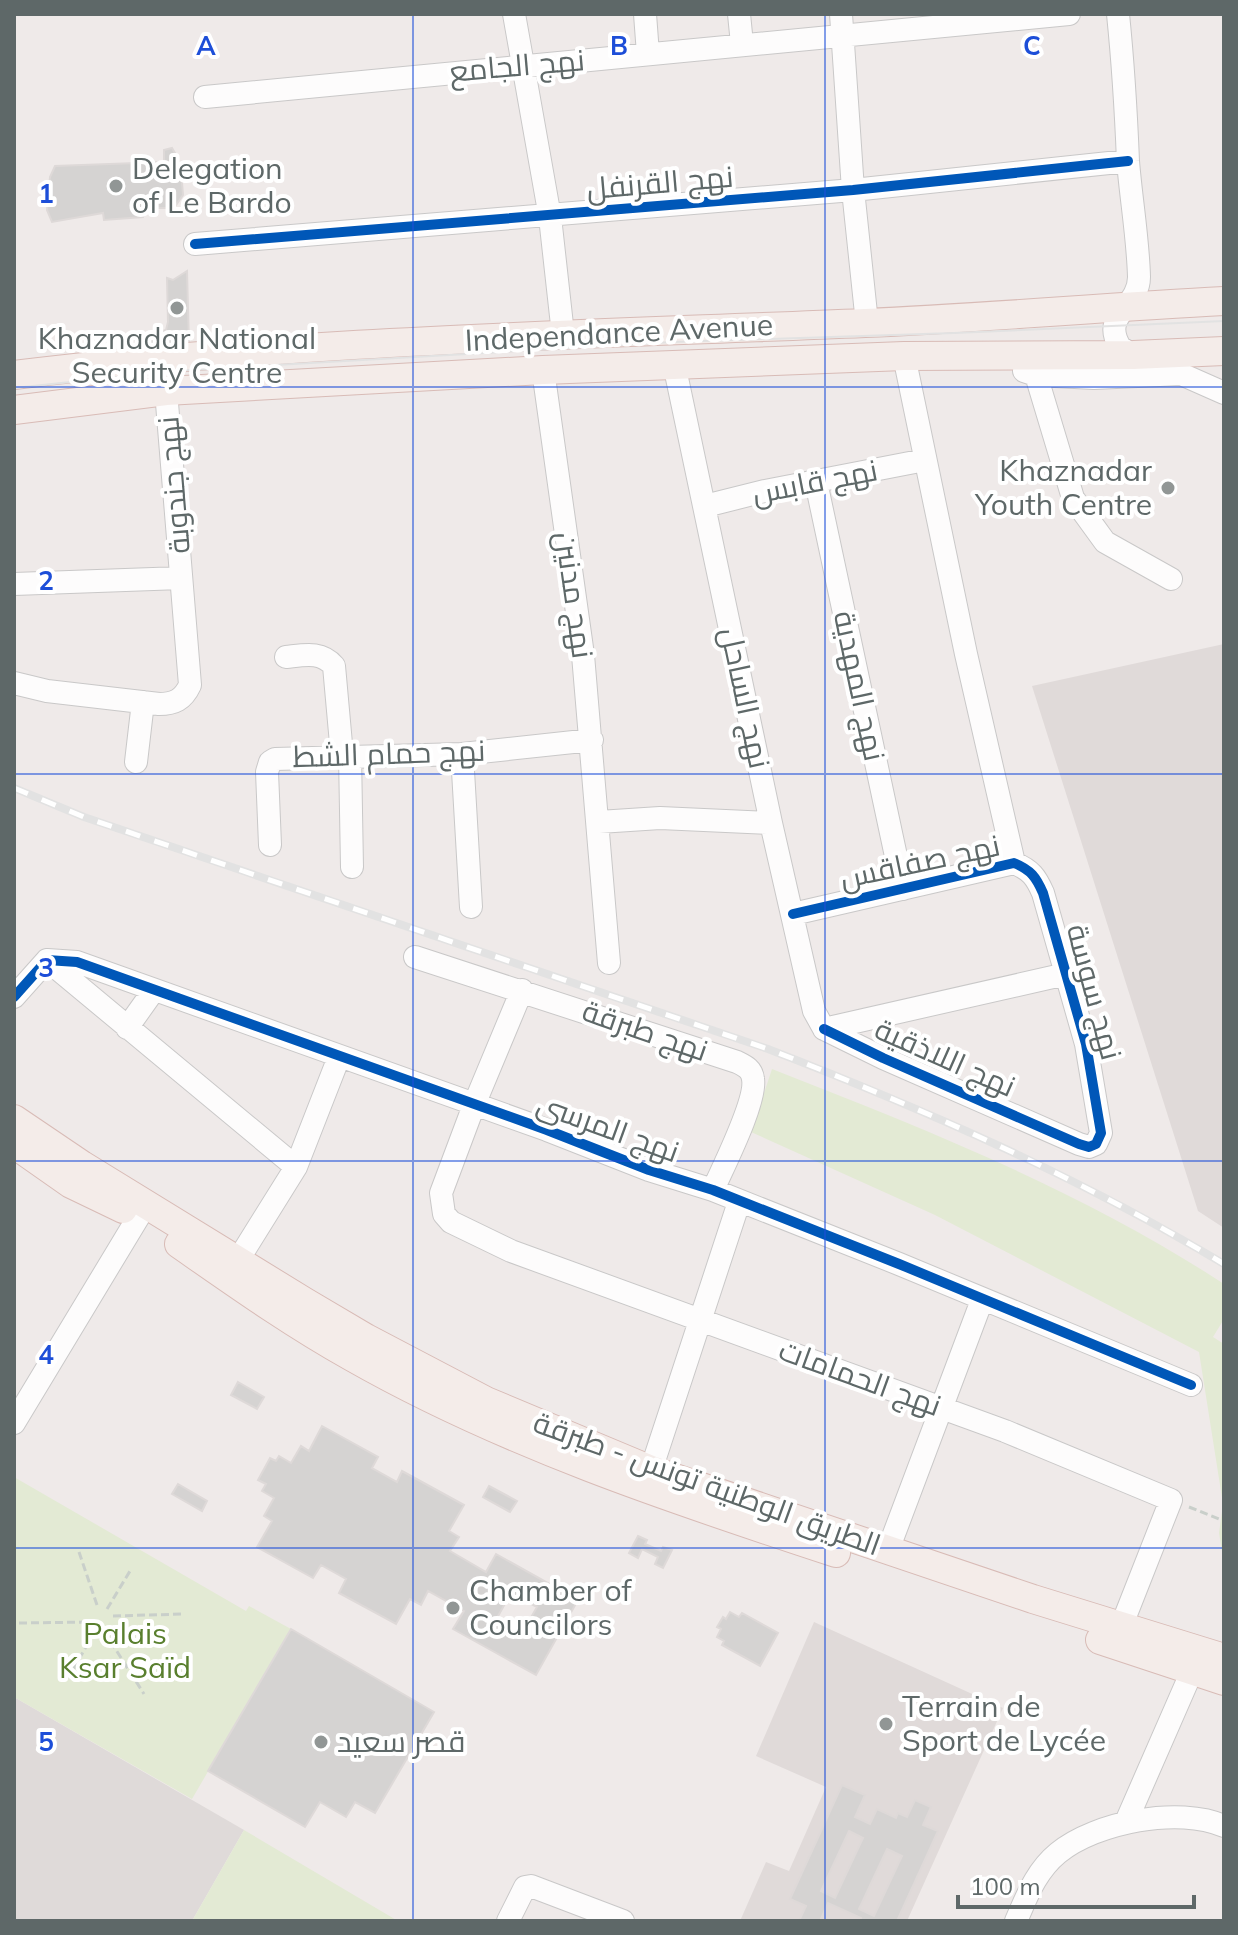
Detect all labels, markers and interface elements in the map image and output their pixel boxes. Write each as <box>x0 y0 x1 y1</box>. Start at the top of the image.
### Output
text: A <box>196 29 216 62</box>
text: B <box>610 29 628 62</box>
text: C <box>1023 29 1041 62</box>
street label: نهج الجامع <box>448 40 586 92</box>
place label: Delegation of Le Bardo <box>132 149 292 221</box>
street label: نهج القرنفل <box>585 157 735 209</box>
text: 1 <box>38 177 54 210</box>
marker: Delegation of Le Bardo <box>107 177 125 195</box>
marker: Khaznadar National Security Centre <box>168 299 186 317</box>
street label: Independance Avenue <box>464 305 774 359</box>
place label: Khaznadar National Security Centre <box>38 319 316 391</box>
street label: نهج جندوبة <box>148 415 200 555</box>
street label: نهج قابس <box>749 450 881 514</box>
place label: Khaznadar Youth Centre <box>974 451 1152 523</box>
marker: Khaznadar Youth Centre <box>1159 479 1177 497</box>
street label: نهج مدنين <box>545 529 603 661</box>
text: 2 <box>38 564 54 597</box>
street label: نهج المهدية <box>824 607 894 765</box>
street label: نهج الساحل <box>711 624 779 772</box>
street label: نهج حمام الشط <box>292 731 486 777</box>
street label: نهج صفاقس <box>836 826 1004 898</box>
street label: نهج سوسة <box>1057 920 1131 1064</box>
text: 3 <box>38 951 54 984</box>
street label: نهج طبرقة <box>577 991 713 1071</box>
street label: نهج اللاذقية <box>868 1009 1022 1107</box>
street label: نهج المرسى <box>531 1084 685 1172</box>
street label: نهج الحمامات <box>773 1330 947 1426</box>
text: 4 <box>38 1338 54 1371</box>
street label: الطريق الوطنية تونس - طبرقة <box>529 1403 886 1564</box>
place label: Chamber of Councilors <box>469 1571 632 1643</box>
marker: Chamber of Councilors <box>444 1599 462 1617</box>
park label: Palais Ksar Saïd <box>59 1614 191 1686</box>
place label: Terrain de Sport de Lycée <box>902 1687 1106 1759</box>
marker: Terrain de Sport de Lycée <box>877 1715 895 1733</box>
place label: قصر سعيد <box>337 1722 465 1760</box>
text: 5 <box>38 1725 54 1758</box>
marker: قصر سعيد <box>312 1733 330 1751</box>
scale bar <box>958 1859 1194 1909</box>
text: 100 m <box>970 1871 1041 1901</box>

